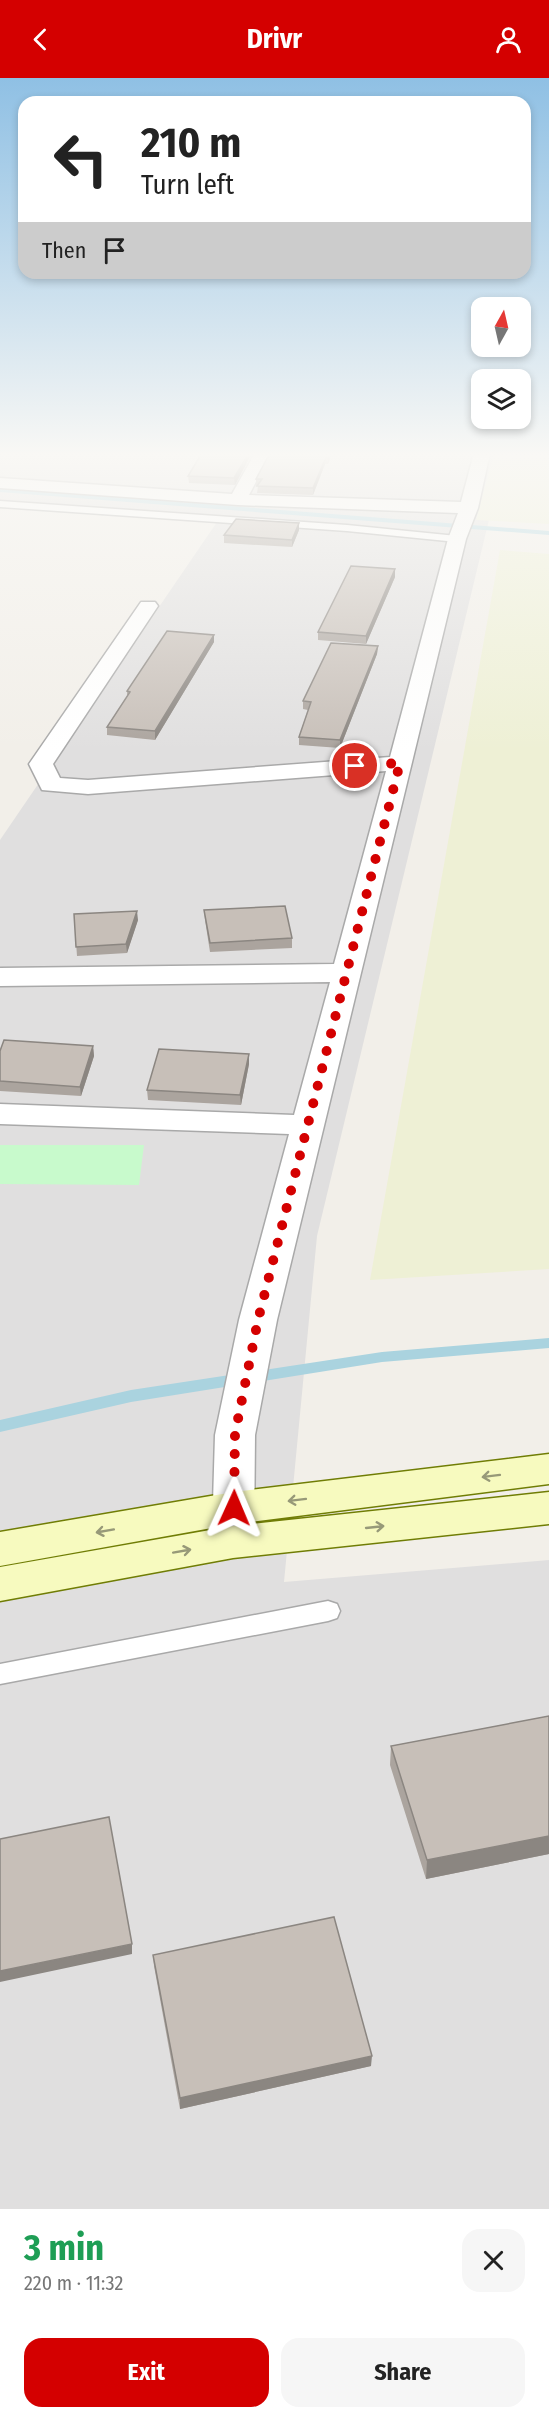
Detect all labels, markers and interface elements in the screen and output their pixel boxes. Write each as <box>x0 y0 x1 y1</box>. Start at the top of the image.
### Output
icon: back <box>24 23 57 56</box>
text: Drivr <box>247 23 302 55</box>
icon: person <box>492 23 525 56</box>
text: 210 m <box>141 118 241 168</box>
icon: left <box>42 120 120 198</box>
text: Turn left <box>141 169 234 201</box>
icon: arrive <box>98 234 131 267</box>
text: Then <box>42 237 86 264</box>
north arrow <box>471 297 531 357</box>
map controls <box>471 297 531 429</box>
button: layers <box>471 369 531 429</box>
pin <box>329 740 380 791</box>
icon: arrive <box>338 749 371 782</box>
one-way arrow <box>482 1471 501 1482</box>
position arrow <box>202 1476 266 1540</box>
one-way arrow <box>288 1495 308 1506</box>
one-way arrow <box>364 1521 384 1532</box>
one-way arrow <box>96 1526 115 1537</box>
one-way arrow <box>171 1545 191 1556</box>
text: 3 min <box>24 2226 104 2270</box>
button: close <box>462 2229 525 2292</box>
text: 220 m · 11:32 <box>24 2271 123 2295</box>
button: Exit <box>24 2338 269 2407</box>
button: Share <box>281 2338 525 2407</box>

